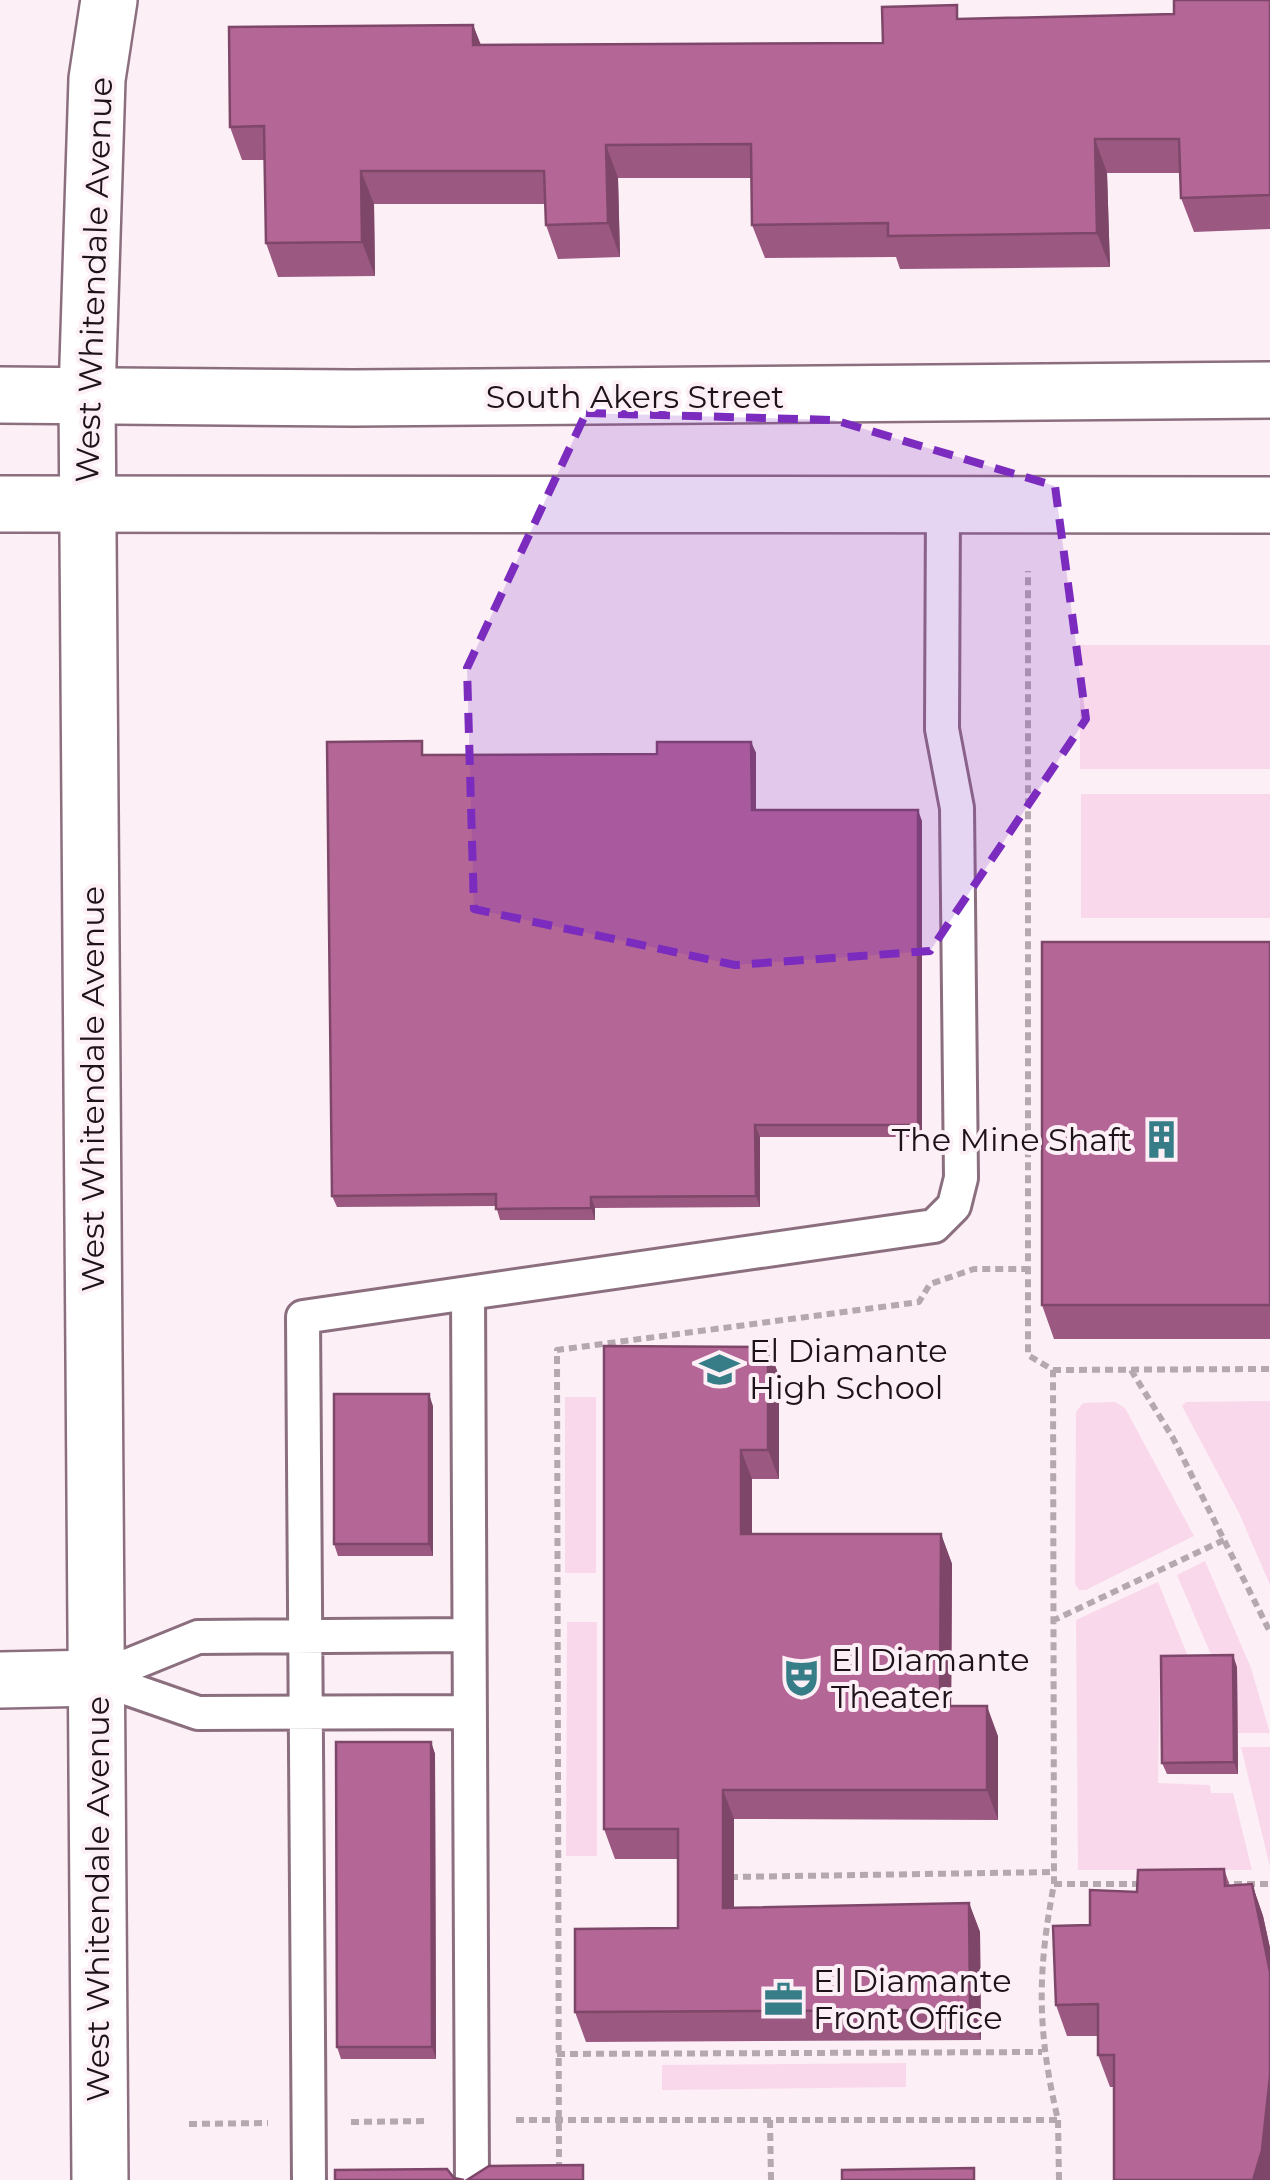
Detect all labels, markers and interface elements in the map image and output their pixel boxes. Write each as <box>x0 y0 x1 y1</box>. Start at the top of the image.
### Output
street label: West Whitendale Avenue <box>67 76 120 484</box>
street label: South Akers Street <box>486 377 784 416</box>
street label: West Whitendale Avenue <box>73 886 112 1292</box>
building icon: The Mine Shaft <box>1141 1119 1183 1161</box>
place label: The Mine Shaft <box>892 1120 1132 1159</box>
place label: El Diamante High School <box>749 1331 948 1407</box>
school or university icon: El Diamante High School <box>698 1348 740 1390</box>
place label: El Diamante Theater <box>831 1640 1030 1716</box>
theatre icon: El Diamante Theater <box>780 1657 822 1699</box>
street label: West Whitendale Avenue <box>78 1696 117 2102</box>
place label: El Diamante Front Office <box>813 1961 1012 2037</box>
office icon: El Diamante Front Office <box>762 1978 804 2020</box>

